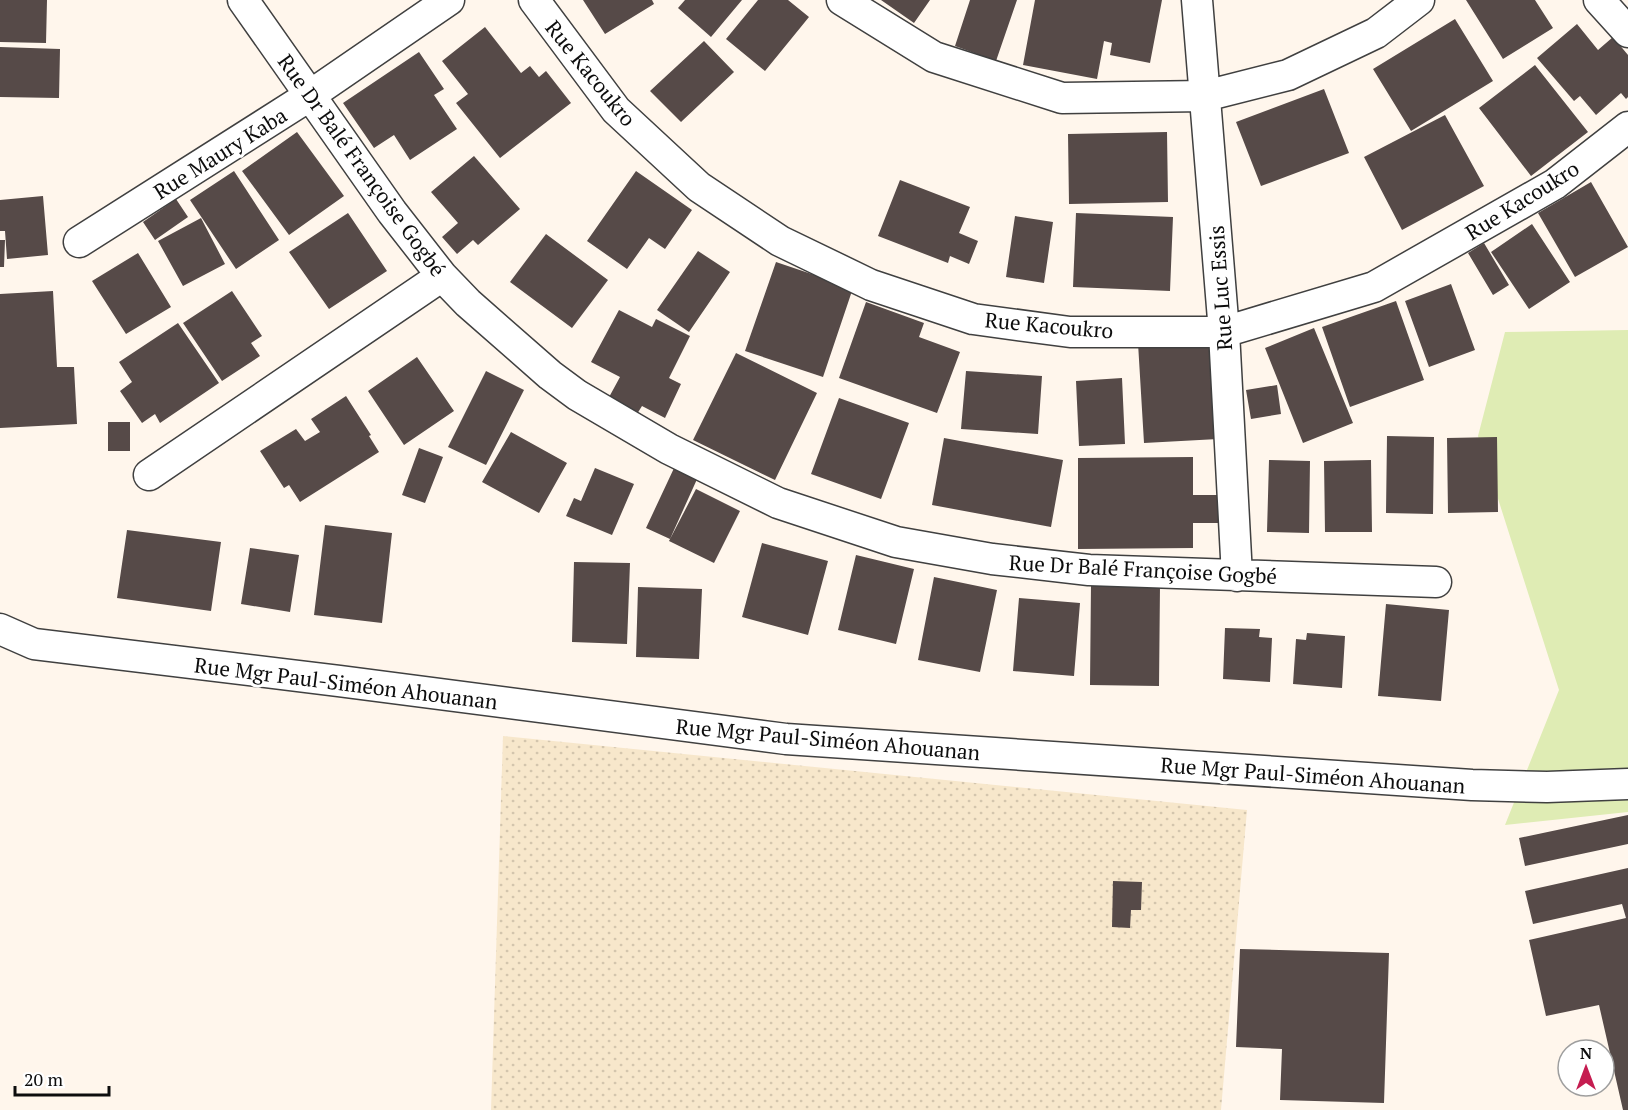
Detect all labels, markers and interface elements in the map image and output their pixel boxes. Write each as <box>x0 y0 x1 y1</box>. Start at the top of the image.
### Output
street label: Rue Kacoukro <box>540 14 642 132</box>
street label: Rue Dr Balé Françoise Gogbé <box>272 48 452 282</box>
street label: Rue Maury Kaba <box>148 101 292 205</box>
street label: Rue Kacoukro <box>1460 154 1584 246</box>
street label: Rue Luc Essis <box>1202 224 1238 352</box>
street label: Rue Kacoukro <box>984 305 1114 345</box>
street label: Rue Dr Balé Françoise Gogbé <box>1008 548 1278 590</box>
street label: Rue Mgr Paul-Siméon Ahouanan <box>193 650 500 716</box>
street label: Rue Mgr Paul-Siméon Ahouanan <box>675 712 982 766</box>
street label: Rue Mgr Paul-Siméon Ahouanan <box>1160 750 1467 800</box>
north arrow <box>1556 1038 1616 1098</box>
text: N <box>1580 1042 1592 1064</box>
scale bar <box>15 1059 110 1097</box>
text: 20 m <box>24 1067 64 1091</box>

